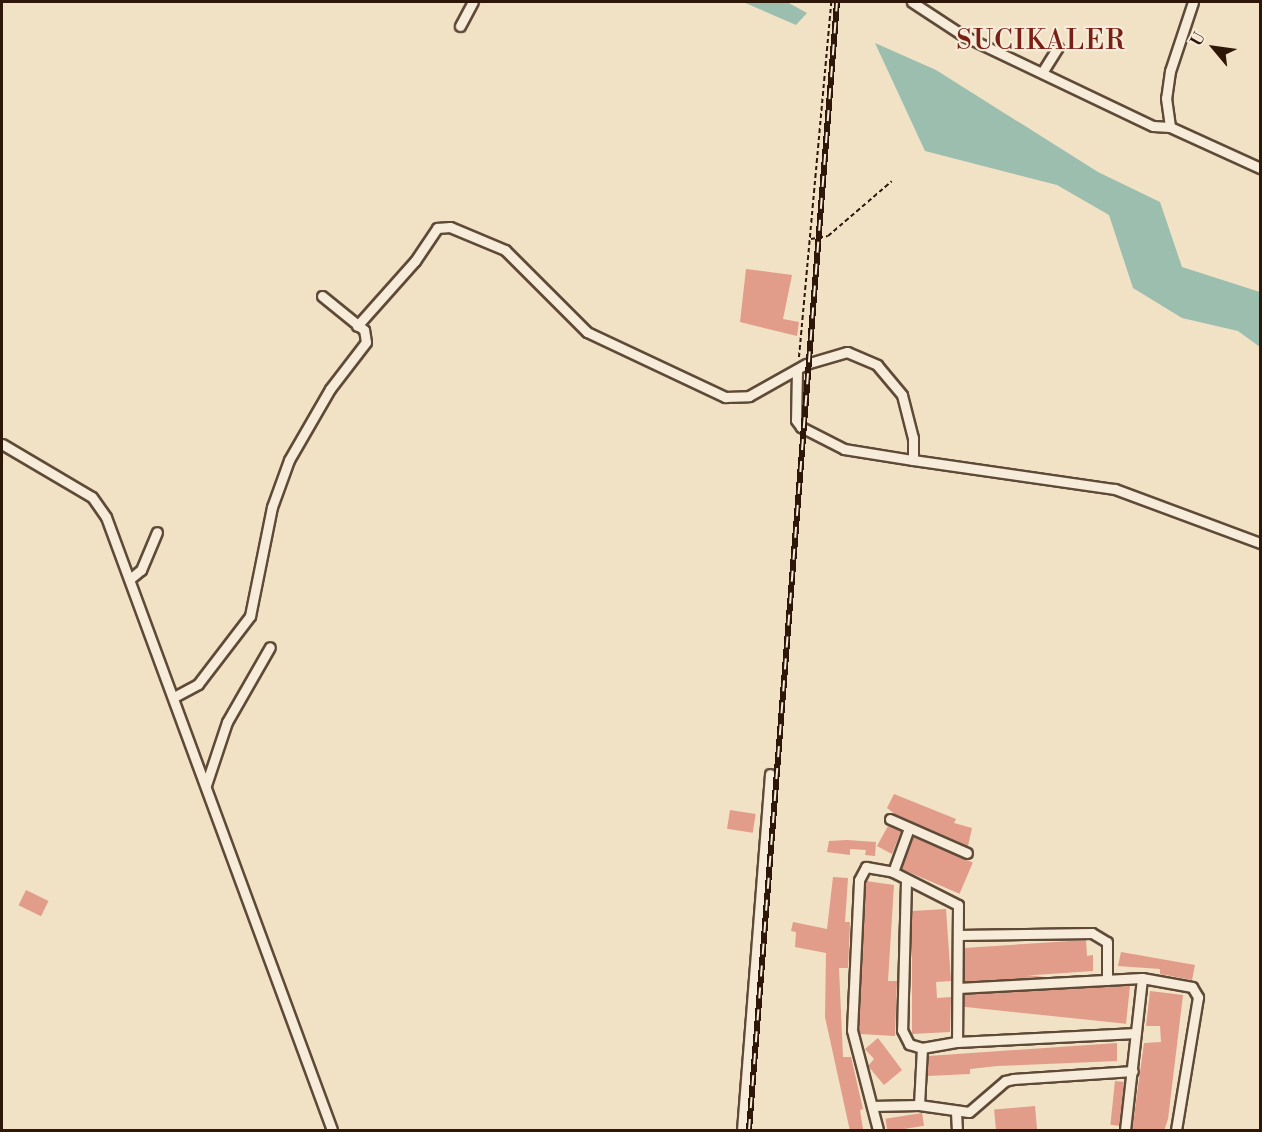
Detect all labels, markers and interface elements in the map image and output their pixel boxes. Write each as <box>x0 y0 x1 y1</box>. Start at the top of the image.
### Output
north arrow <box>1184 18 1244 78</box>
district label: SUCIKALER <box>956 26 1126 58</box>
text: U <box>1187 29 1210 50</box>

